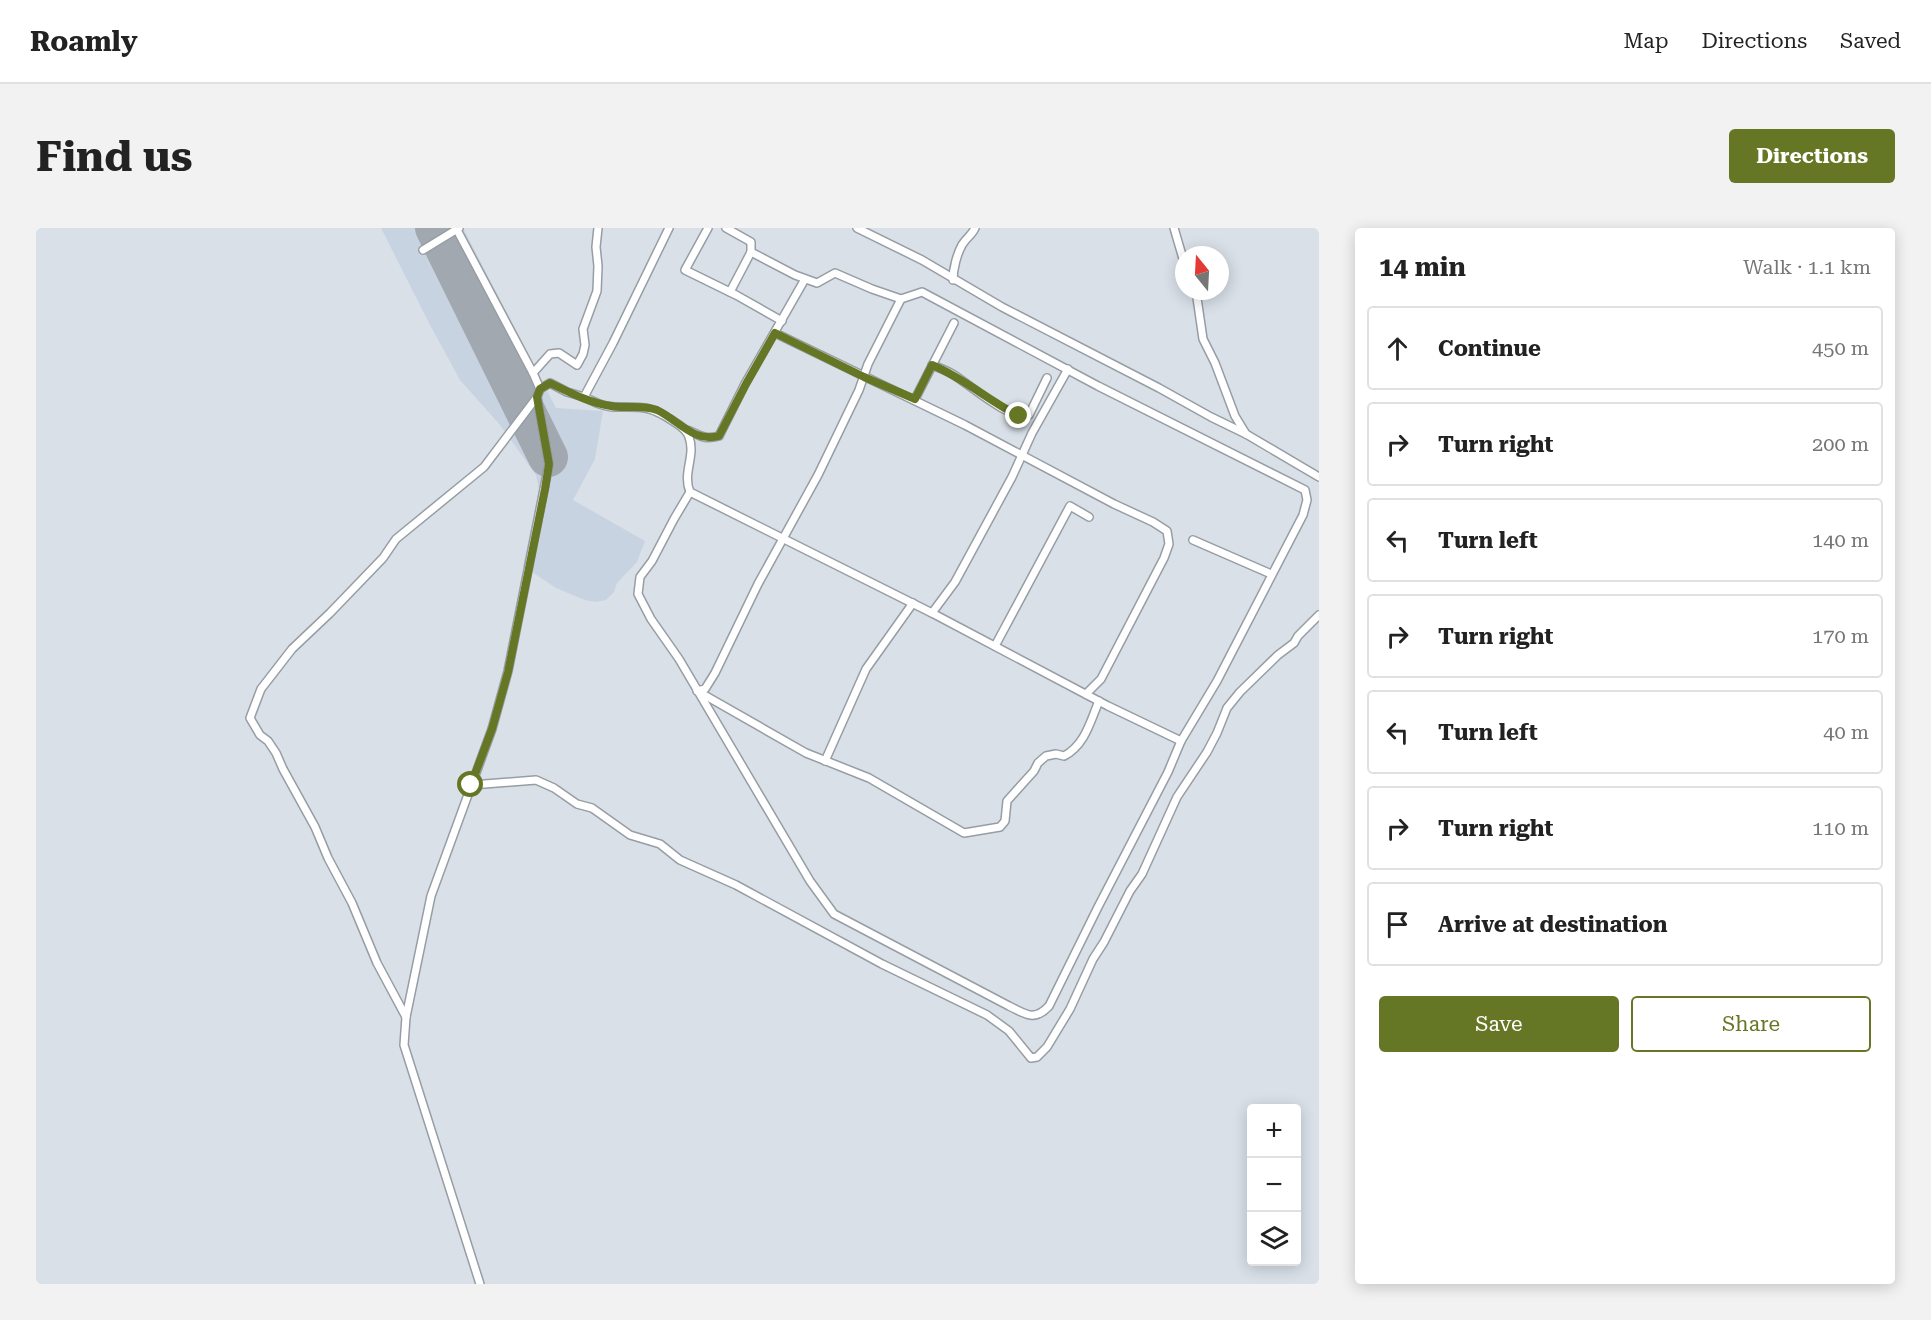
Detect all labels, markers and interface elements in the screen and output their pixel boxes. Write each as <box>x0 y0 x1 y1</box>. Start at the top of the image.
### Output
text: Roamly <box>30 25 138 58</box>
text: Map <box>1624 29 1668 53</box>
text: Directions <box>1701 29 1807 53</box>
text: Saved <box>1840 29 1901 53</box>
button: Directions <box>1729 129 1895 183</box>
text: Find us <box>36 132 193 181</box>
north arrow <box>1175 246 1229 300</box>
text: 14 min <box>1379 252 1466 282</box>
text: Walk · 1.1 km <box>1743 255 1871 279</box>
icon: ahead <box>1381 332 1414 365</box>
text: Continue <box>1438 336 1541 361</box>
text: 450 m <box>1812 336 1869 360</box>
route end <box>1005 402 1031 428</box>
icon: right <box>1381 428 1414 461</box>
text: Turn right <box>1438 432 1553 457</box>
text: 200 m <box>1812 432 1869 456</box>
icon: left <box>1381 524 1414 557</box>
text: Turn left <box>1438 528 1538 553</box>
text: 140 m <box>1812 528 1869 552</box>
icon: right <box>1381 620 1414 653</box>
text: Turn right <box>1438 624 1553 649</box>
text: 170 m <box>1812 624 1869 648</box>
icon: left <box>1381 716 1414 749</box>
text: Turn left <box>1438 720 1538 745</box>
text: 40 m <box>1823 720 1869 744</box>
route start <box>457 771 483 797</box>
icon: right <box>1381 812 1414 845</box>
text: Turn right <box>1438 816 1553 841</box>
text: 110 m <box>1812 816 1869 840</box>
icon: arrive <box>1381 908 1414 941</box>
text: Arrive at destination <box>1438 912 1667 937</box>
button: Save <box>1379 996 1619 1052</box>
button: Share <box>1631 996 1871 1052</box>
map controls <box>1247 1104 1301 1266</box>
button: + <box>1247 1104 1301 1158</box>
button: − <box>1247 1158 1301 1212</box>
button: layers <box>1247 1212 1301 1266</box>

